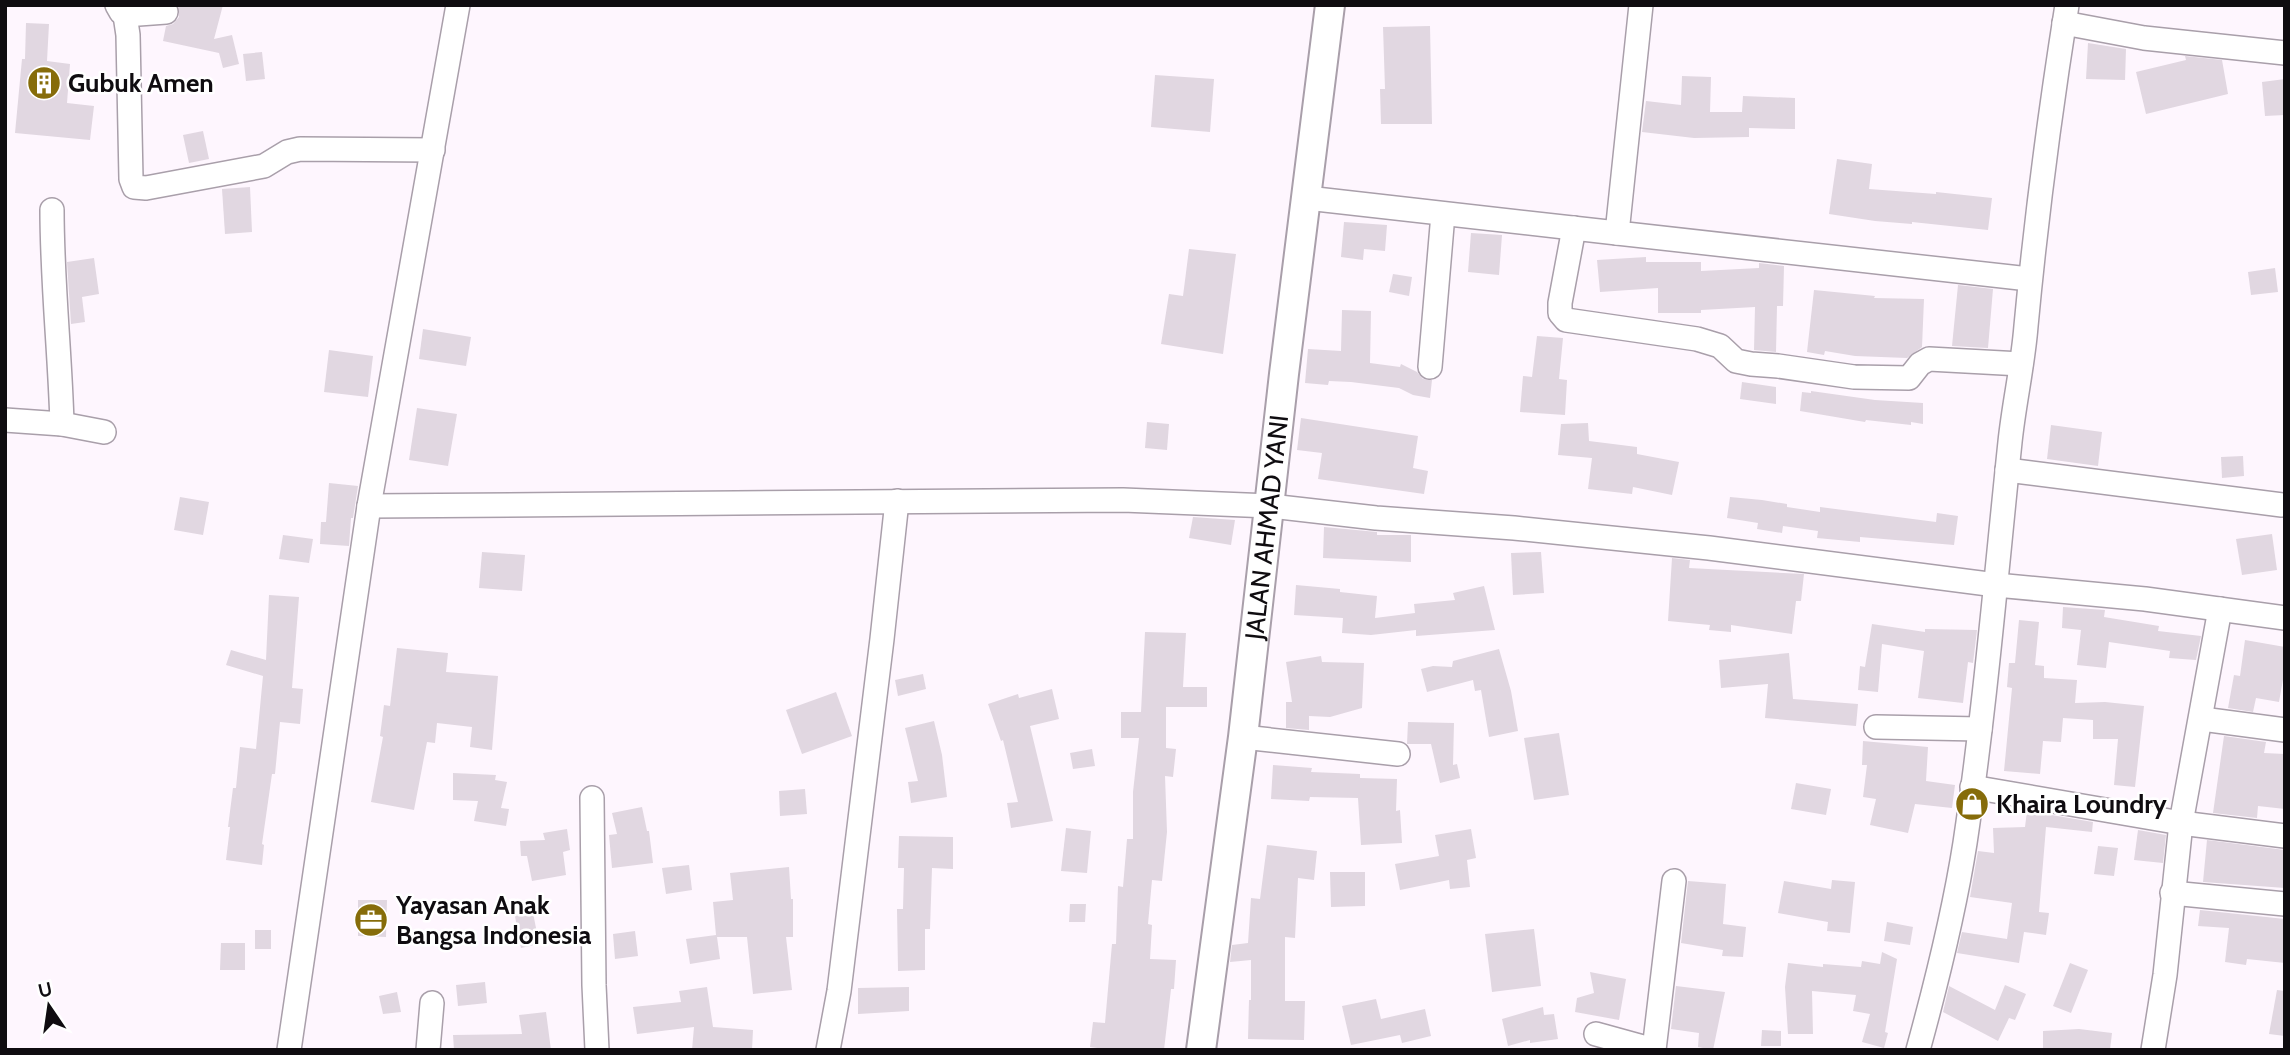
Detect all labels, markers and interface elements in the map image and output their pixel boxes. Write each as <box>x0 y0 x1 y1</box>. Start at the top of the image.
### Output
building icon: Gubuk Amen <box>25 64 63 102</box>
place label: Gubuk Amen <box>68 67 214 99</box>
street label: JALAN AHMAD YANI <box>1238 413 1295 642</box>
shop icon: Khaira Loundry <box>1953 785 1991 823</box>
place label: Khaira Loundry <box>1996 788 2167 820</box>
place label: Yayasan Anak Bangsa Indonesia <box>395 889 591 951</box>
office icon: Yayasan Anak Bangsa Indonesia <box>352 901 390 939</box>
north arrow <box>14 971 84 1041</box>
text: U <box>36 977 55 1003</box>

